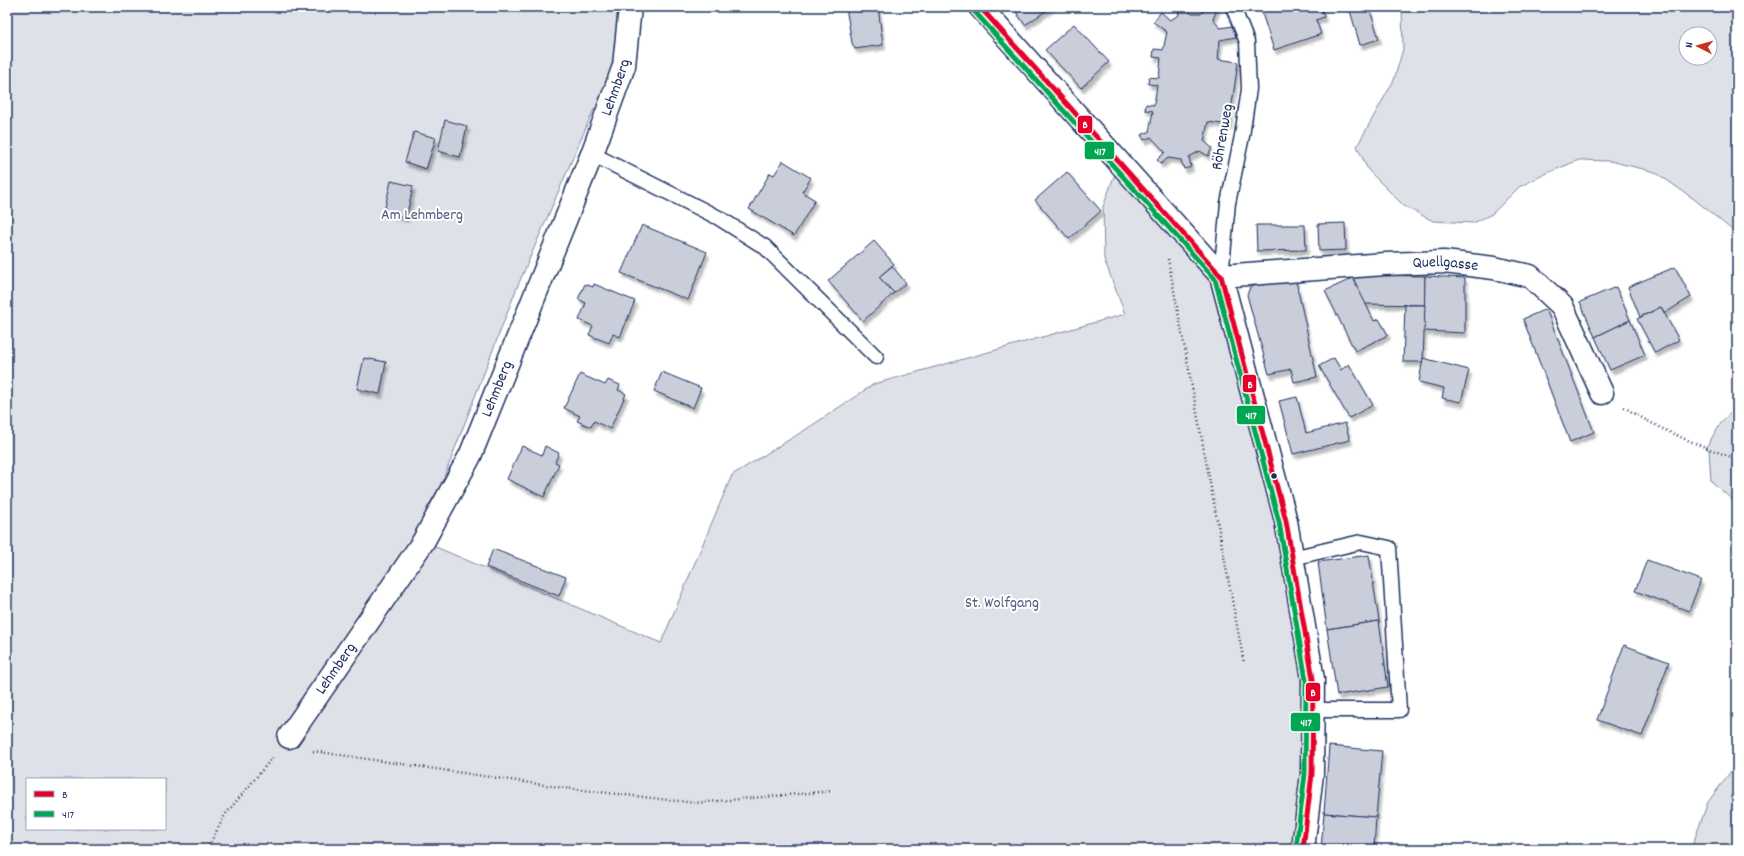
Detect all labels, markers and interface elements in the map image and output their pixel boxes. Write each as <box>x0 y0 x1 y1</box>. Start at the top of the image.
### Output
north arrow <box>1678 26 1718 66</box>
text: N <box>1682 41 1698 49</box>
street label: Lehmberg <box>595 58 636 119</box>
street label: Röhrenweg <box>1206 102 1240 172</box>
line badge: B <box>1077 115 1093 134</box>
text: B <box>1082 118 1088 134</box>
line badge: 417 <box>1084 141 1115 160</box>
text: 417 <box>1094 145 1106 161</box>
park label: Am Lehmberg <box>381 204 463 227</box>
street label: Quellgasse <box>1412 251 1480 278</box>
street label: Lehmberg <box>475 357 519 420</box>
line badge: B <box>1242 374 1257 393</box>
text: B <box>1247 378 1253 394</box>
line badge: 417 <box>1236 405 1266 425</box>
text: 417 <box>1245 409 1257 425</box>
unlabelled marker <box>1269 471 1279 481</box>
park label: St. Wolfgang <box>965 592 1039 615</box>
street label: Lehmberg <box>310 638 362 699</box>
line badge: B <box>1305 682 1321 702</box>
text: B <box>1310 686 1316 702</box>
line badge: 417 <box>1290 712 1321 732</box>
text: 417 <box>1300 716 1312 732</box>
legend <box>26 778 166 830</box>
text: B <box>62 787 68 804</box>
text: 417 <box>62 807 75 824</box>

